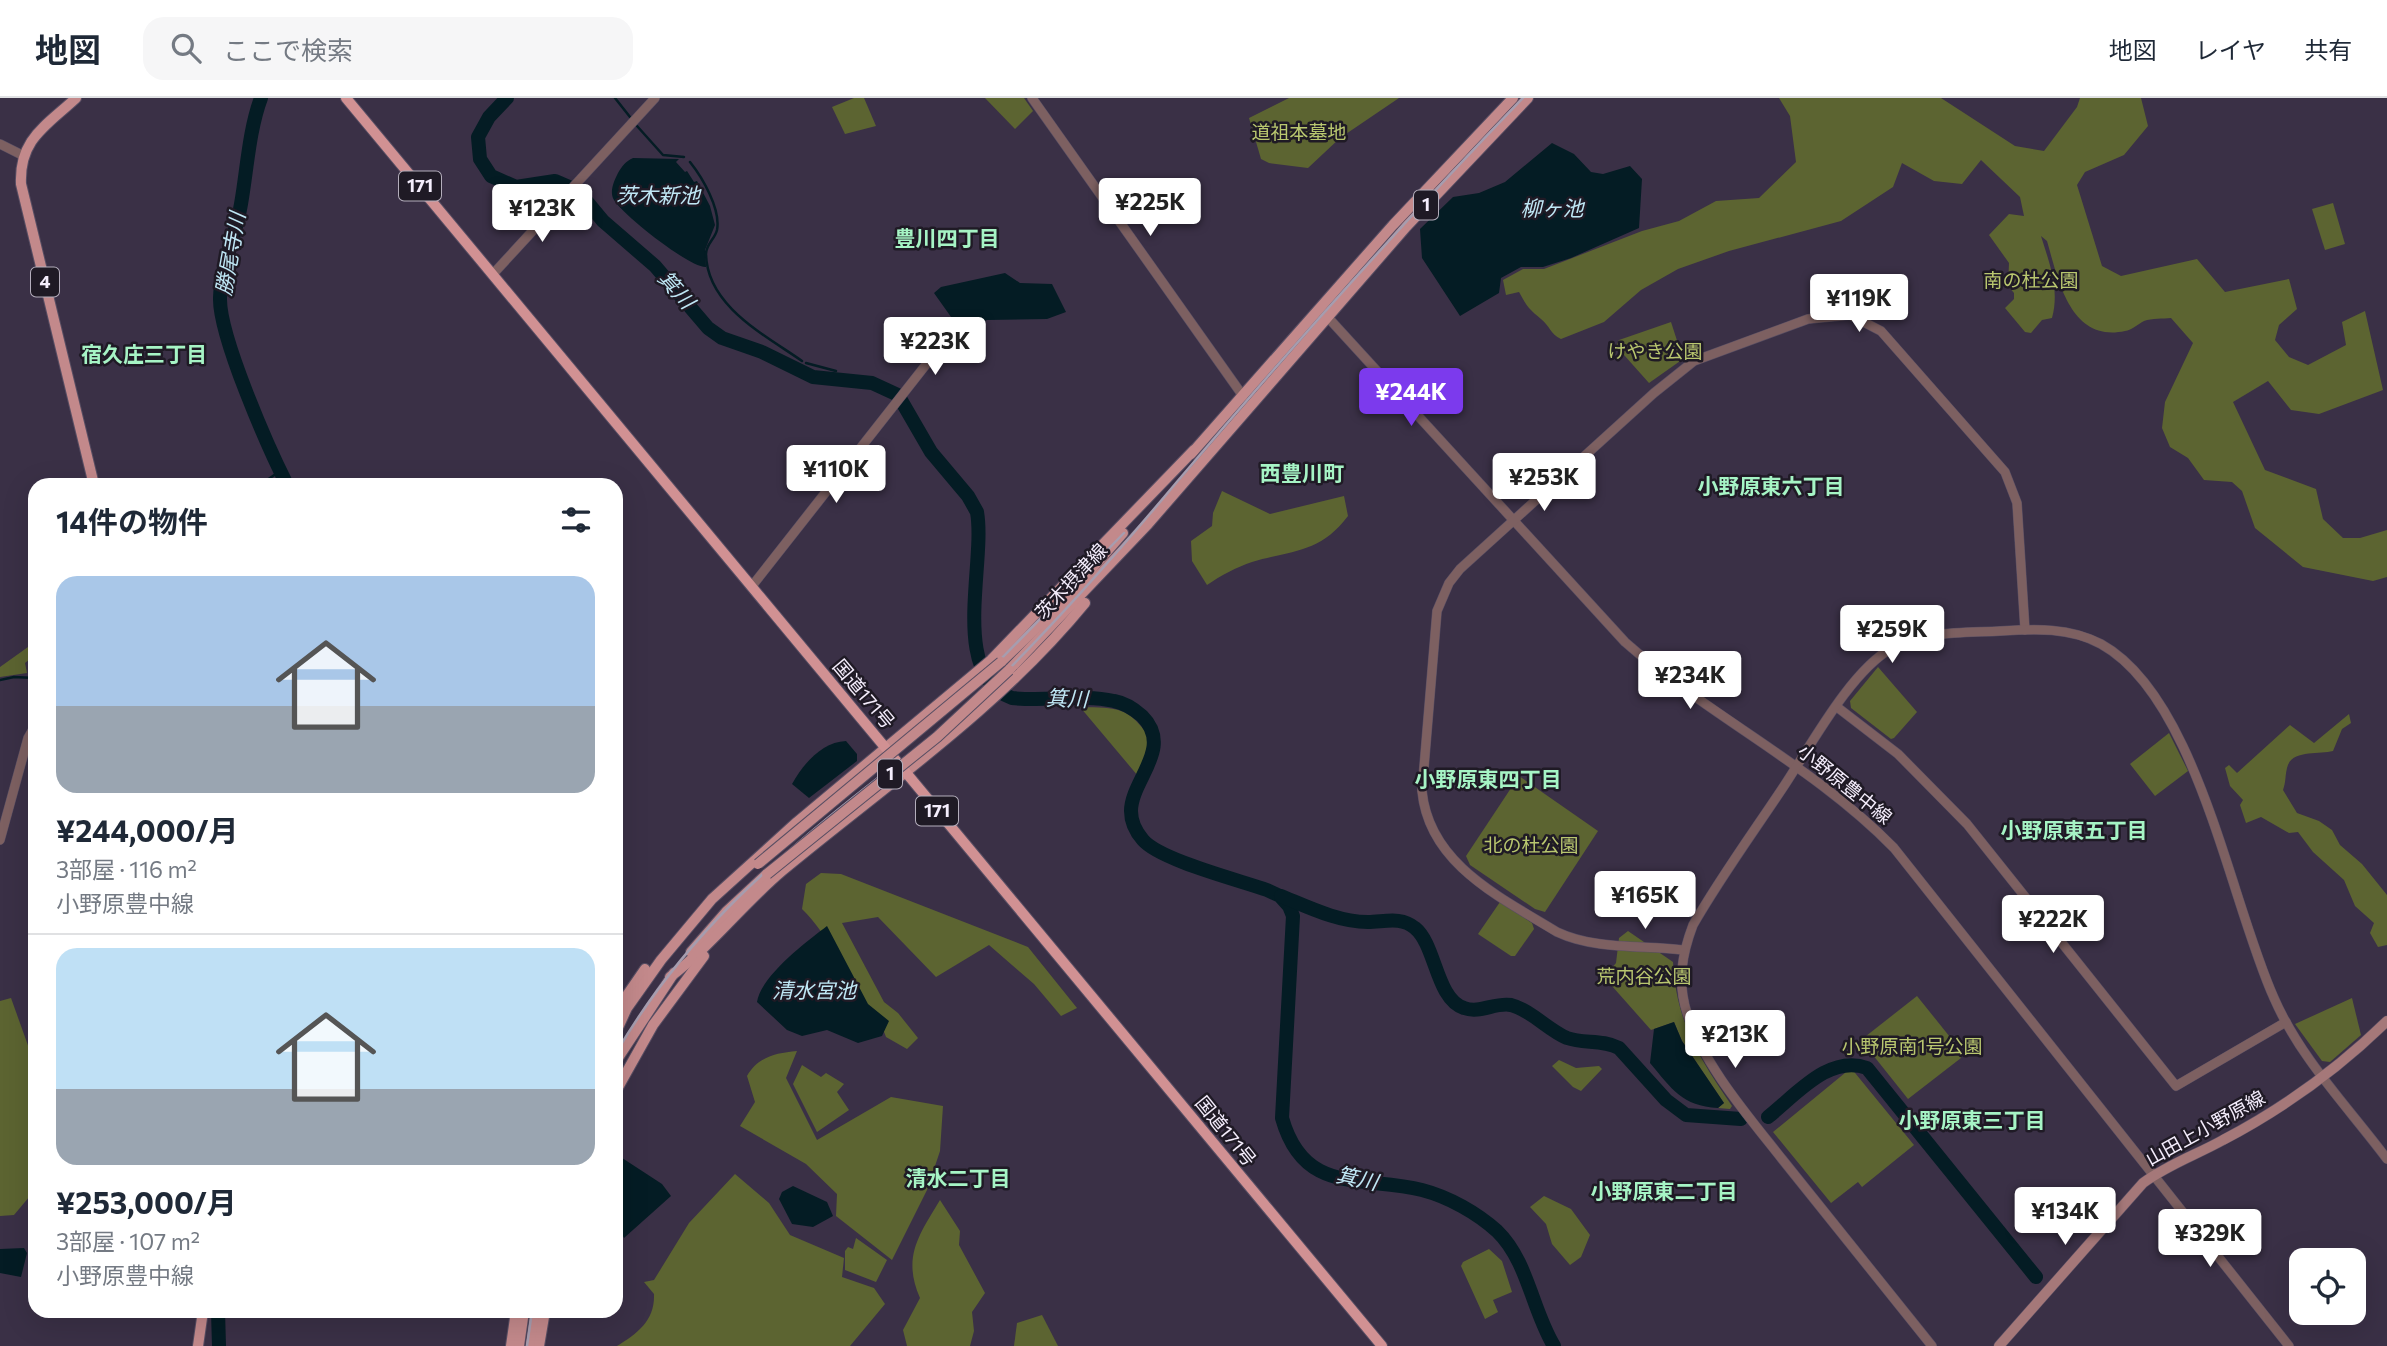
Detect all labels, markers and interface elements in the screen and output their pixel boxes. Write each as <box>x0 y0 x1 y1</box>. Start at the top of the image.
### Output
search box <box>143 17 633 80</box>
text: 地図 <box>35 28 101 69</box>
icon: search <box>167 29 205 67</box>
text: ここで検索 <box>223 34 353 65</box>
text: 地図 <box>2109 35 2157 64</box>
text: レイヤ <box>2195 35 2266 64</box>
text: 共有 <box>2304 35 2352 64</box>
park label: 道祖本墓地 <box>1251 120 1347 143</box>
road number: 171 <box>399 172 441 200</box>
pin: ¥225K <box>1101 178 1199 238</box>
water label: 茨木新池 <box>616 182 702 207</box>
pin: ¥123K <box>493 184 591 244</box>
text: ¥225K <box>1115 187 1185 215</box>
road number: 1 <box>1414 190 1438 220</box>
text: ¥123K <box>508 193 576 221</box>
water label: 柳ヶ池 <box>1521 195 1585 220</box>
water label: 勝尾寺川 <box>210 208 249 297</box>
district label: 豊川四丁目 <box>895 225 1000 250</box>
water label: 箕川 <box>654 265 702 314</box>
road number: 4 <box>31 267 59 296</box>
park label: 南の杜公園 <box>1983 268 2079 291</box>
pin: ¥119K <box>1810 274 1908 334</box>
text: ¥119K <box>1826 283 1892 311</box>
pin: ¥223K <box>886 317 984 377</box>
text: ¥223K <box>900 326 970 354</box>
park label: けやき公園 <box>1607 339 1703 362</box>
district label: 宿久庄三丁目 <box>81 341 207 366</box>
pin: ¥244K <box>1362 368 1460 428</box>
text: ¥244K <box>1375 377 1447 405</box>
pin: ¥110K <box>787 446 885 505</box>
text: ¥110K <box>803 454 869 482</box>
pin: ¥253K <box>1495 454 1593 513</box>
district label: 西豊川町 <box>1260 460 1344 485</box>
text: ¥253K <box>1509 462 1579 490</box>
district label: 小野原東六丁目 <box>1698 473 1845 498</box>
icon: filters <box>557 501 595 539</box>
text: 14件の物件 <box>56 502 208 539</box>
street label: 茨木摂津線 <box>1030 538 1111 623</box>
pin: ¥259K <box>1843 606 1941 665</box>
text: ¥259K <box>1856 614 1928 642</box>
icon: home <box>263 622 389 748</box>
pin: ¥234K <box>1641 652 1739 711</box>
street label: 国道171号 <box>829 654 900 733</box>
text: ¥234K <box>1654 660 1726 688</box>
water label: 箕川 <box>1046 684 1090 711</box>
street label: 小野原豊中線 <box>1794 739 1897 828</box>
road number: 1 <box>878 760 902 788</box>
district label: 小野原東四丁目 <box>1415 766 1562 791</box>
road number: 171 <box>916 796 958 826</box>
text: ¥244,000/月 <box>56 811 239 848</box>
district label: 小野原東五丁目 <box>2001 817 2148 842</box>
park label: 北の杜公園 <box>1483 833 1579 856</box>
text: 3部屋 · 116 m² <box>56 855 197 883</box>
pin: ¥165K <box>1596 872 1694 931</box>
text: ¥165K <box>1611 880 1679 908</box>
text: 小野原豊中線 <box>56 889 194 917</box>
pin: ¥222K <box>2004 896 2102 955</box>
text: ¥222K <box>2018 904 2088 932</box>
park label: 荒内谷公園 <box>1596 964 1692 987</box>
water label: 清水宮池 <box>772 977 858 1002</box>
icon: home <box>263 994 389 1120</box>
pin: ¥213K <box>1686 1010 1784 1070</box>
text: ¥213K <box>1701 1019 1769 1047</box>
park label: 小野原南1号公園 <box>1841 1034 1983 1057</box>
street label: 山田上小野原線 <box>2141 1085 2269 1170</box>
street label: 国道171号 <box>1191 1091 1262 1170</box>
district label: 小野原東三丁目 <box>1899 1107 2046 1132</box>
water label: 箕川 <box>1334 1161 1382 1195</box>
district label: 清水二丁目 <box>906 1165 1011 1190</box>
district label: 小野原東二丁目 <box>1591 1178 1738 1203</box>
text: ¥253,000/月 <box>56 1183 237 1220</box>
pin: ¥134K <box>2016 1188 2114 1247</box>
text: ¥134K <box>2031 1196 2099 1224</box>
pin: ¥329K <box>2161 1210 2259 1269</box>
text: ¥329K <box>2174 1218 2246 1246</box>
text: 3部屋 · 107 m² <box>56 1227 200 1255</box>
map controls <box>2289 1248 2366 1325</box>
button: locate <box>2289 1248 2366 1325</box>
text: 小野原豊中線 <box>56 1261 194 1289</box>

